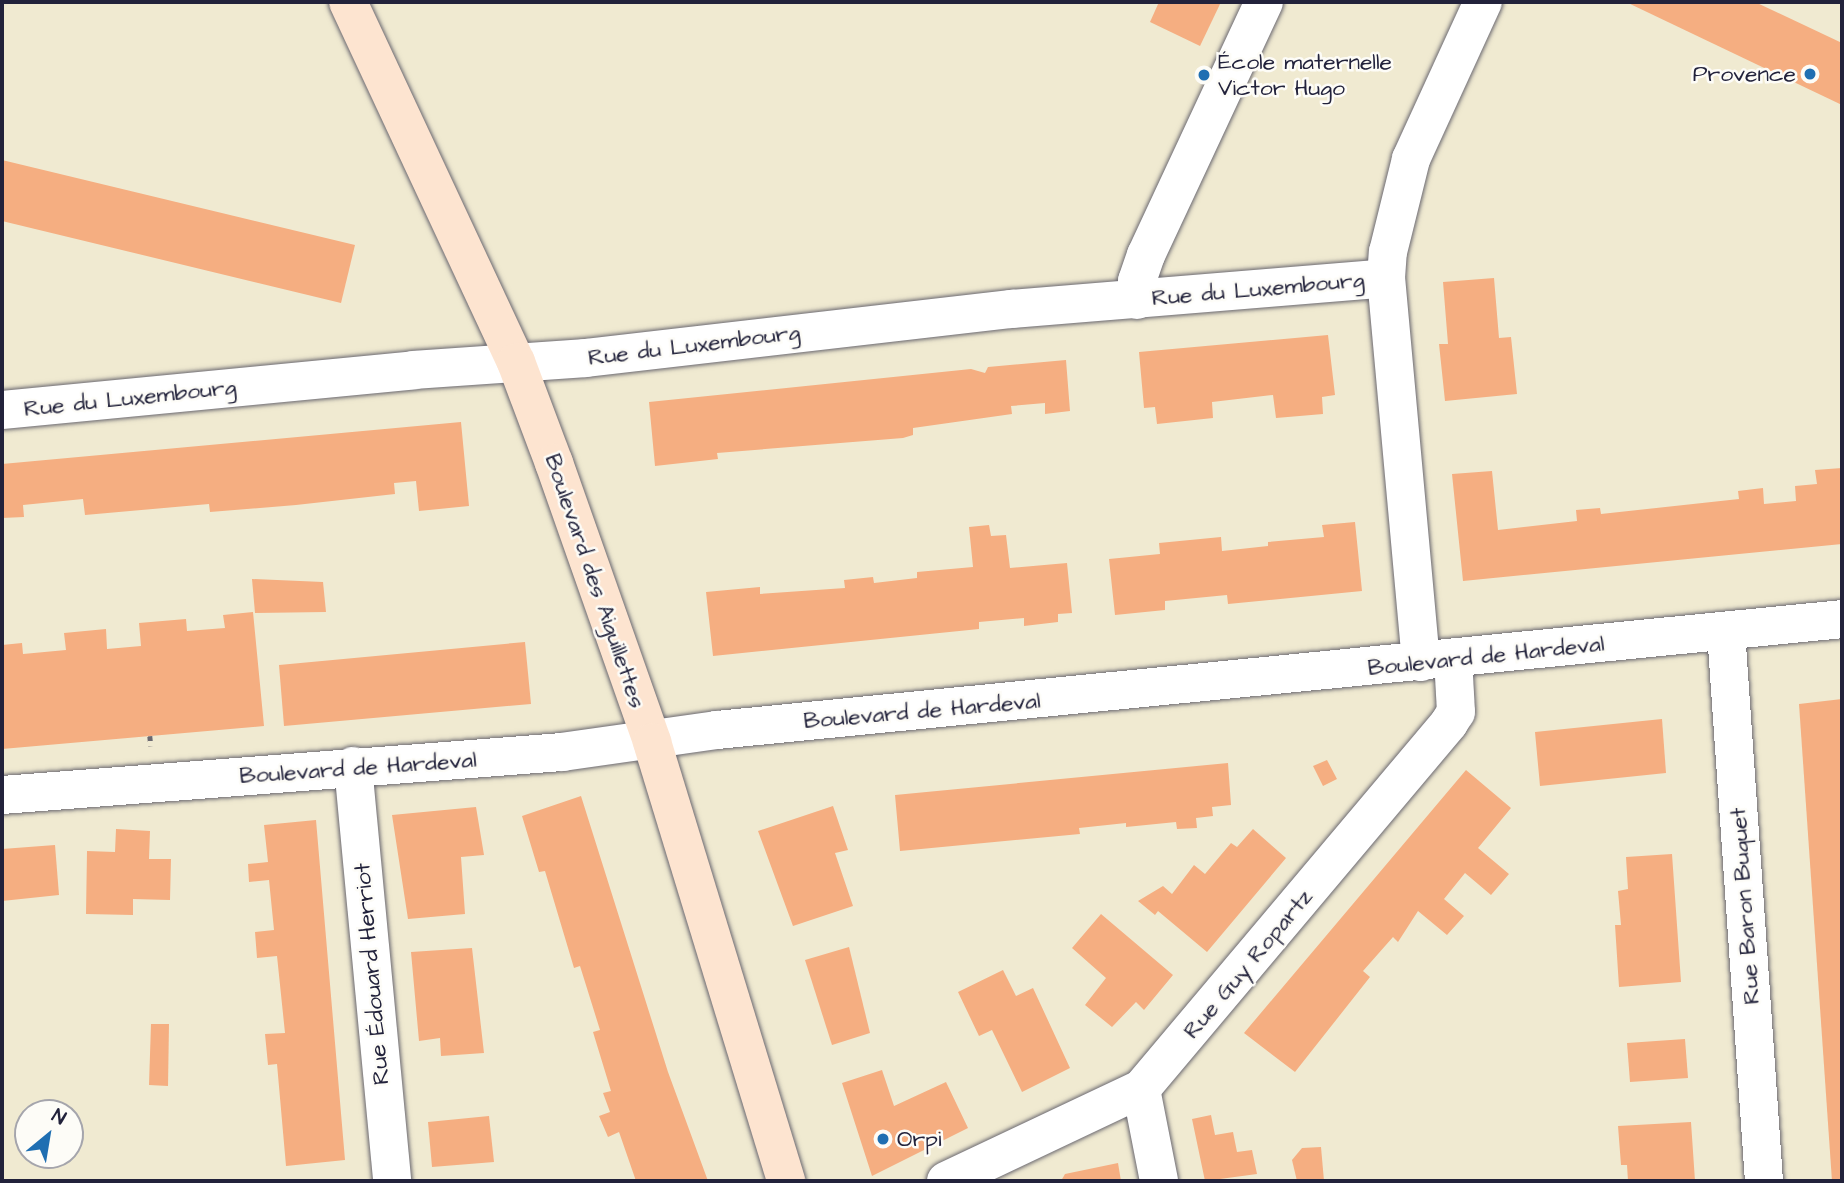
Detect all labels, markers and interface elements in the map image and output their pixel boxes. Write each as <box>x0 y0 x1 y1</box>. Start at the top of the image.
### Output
place label: École maternelle Victor Hugo <box>1218 48 1392 102</box>
place label: Provence <box>1693 60 1796 88</box>
marker: Provence <box>1802 66 1818 82</box>
marker: École maternelle Victor Hugo <box>1196 67 1212 83</box>
street label: Rue du Luxembourg <box>1151 266 1365 312</box>
street label: Rue du Luxembourg <box>586 318 802 372</box>
street label: Rue du Luxembourg <box>23 373 237 423</box>
street label: Boulevard des Aiguillettes <box>539 450 651 712</box>
street label: Boulevard de Hardeval <box>1366 630 1606 682</box>
street label: Boulevard de Hardeval <box>802 687 1042 735</box>
street label: Boulevard de Hardeval <box>239 746 477 790</box>
street label: Rue Baron Buquet <box>1724 807 1766 1005</box>
street label: Rue Édouard Herriot <box>349 862 395 1086</box>
street label: Rue Guy Ropartz <box>1178 884 1318 1044</box>
north arrow <box>14 1099 84 1169</box>
text: N <box>47 1102 71 1132</box>
place label: Orpi <box>897 1125 941 1153</box>
marker: Orpi <box>875 1131 891 1147</box>

